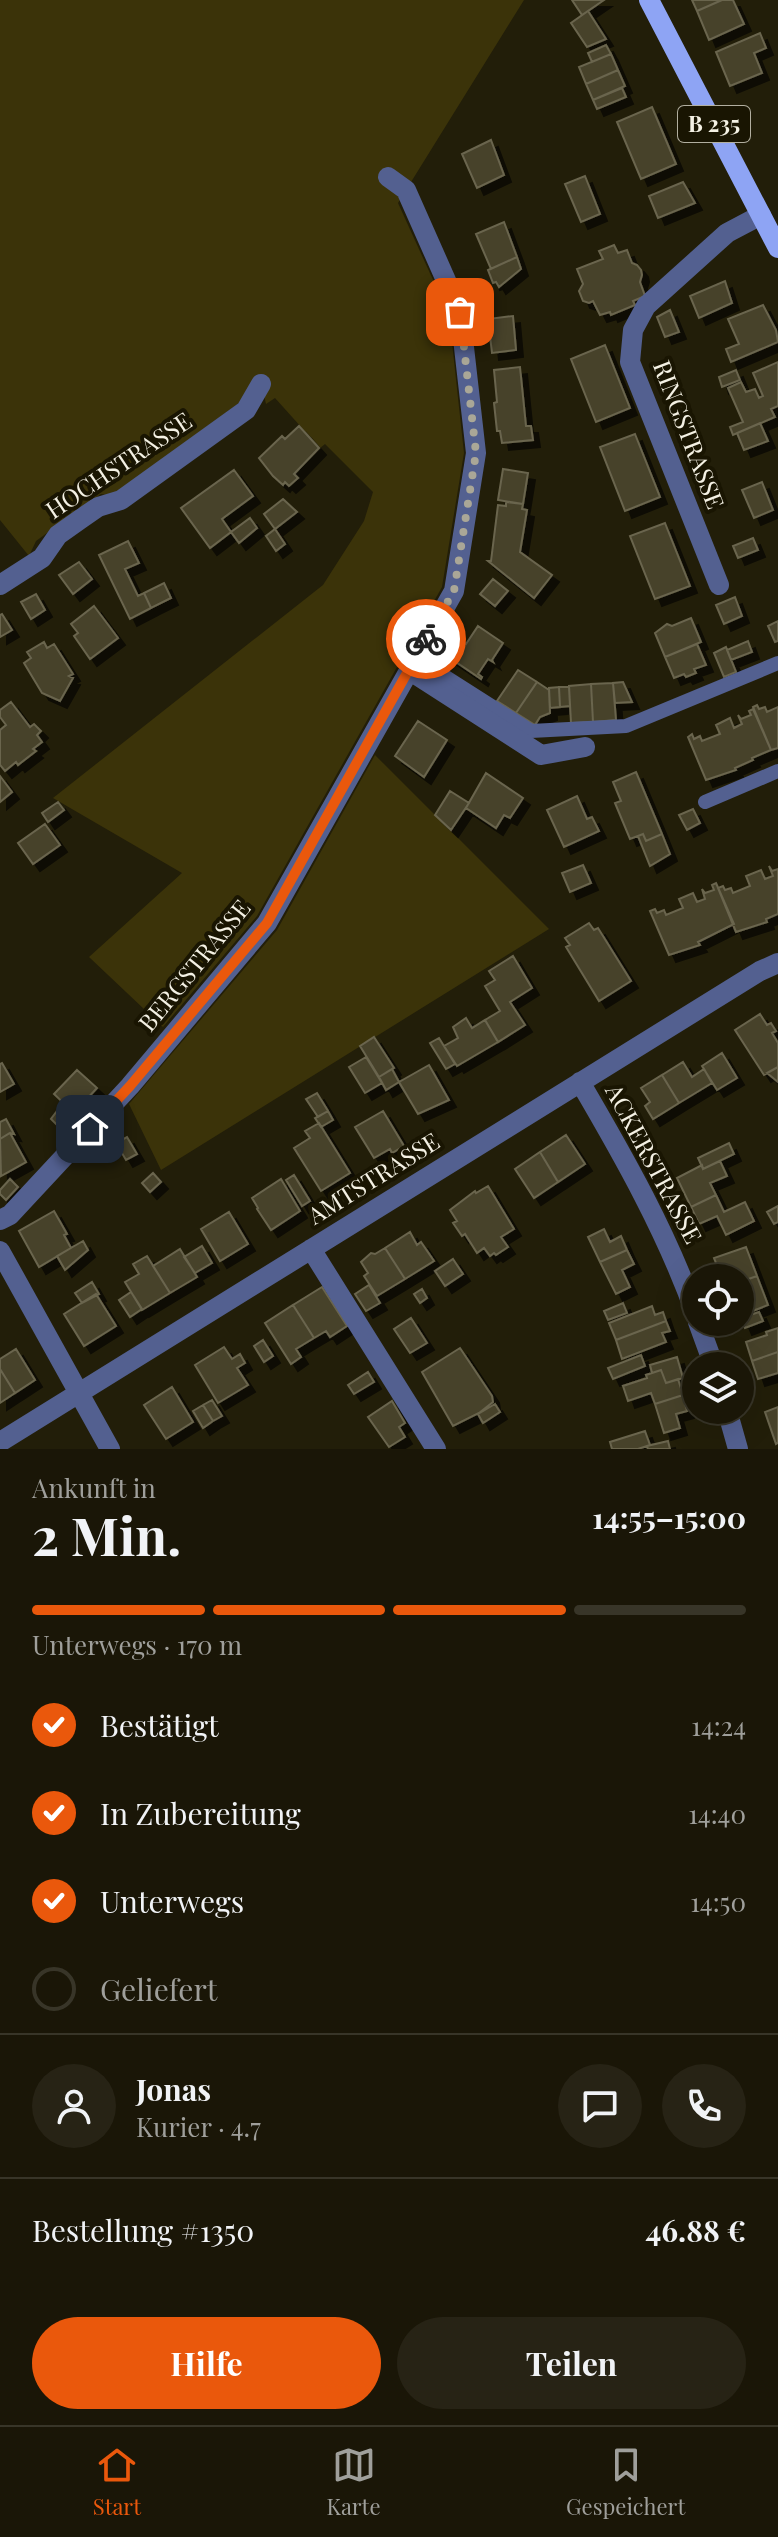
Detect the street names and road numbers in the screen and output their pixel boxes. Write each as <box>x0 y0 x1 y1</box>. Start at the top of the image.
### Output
road number: B 235 <box>678 106 750 142</box>
street label: RINGSTRASSE <box>647 356 733 513</box>
street label: HOCHSTRASSE <box>39 404 197 525</box>
street label: BERGSTRASSE <box>130 892 257 1037</box>
street label: ACKERSTRASSE <box>599 1077 710 1248</box>
street label: AMTSTRASSE <box>300 1124 445 1231</box>

